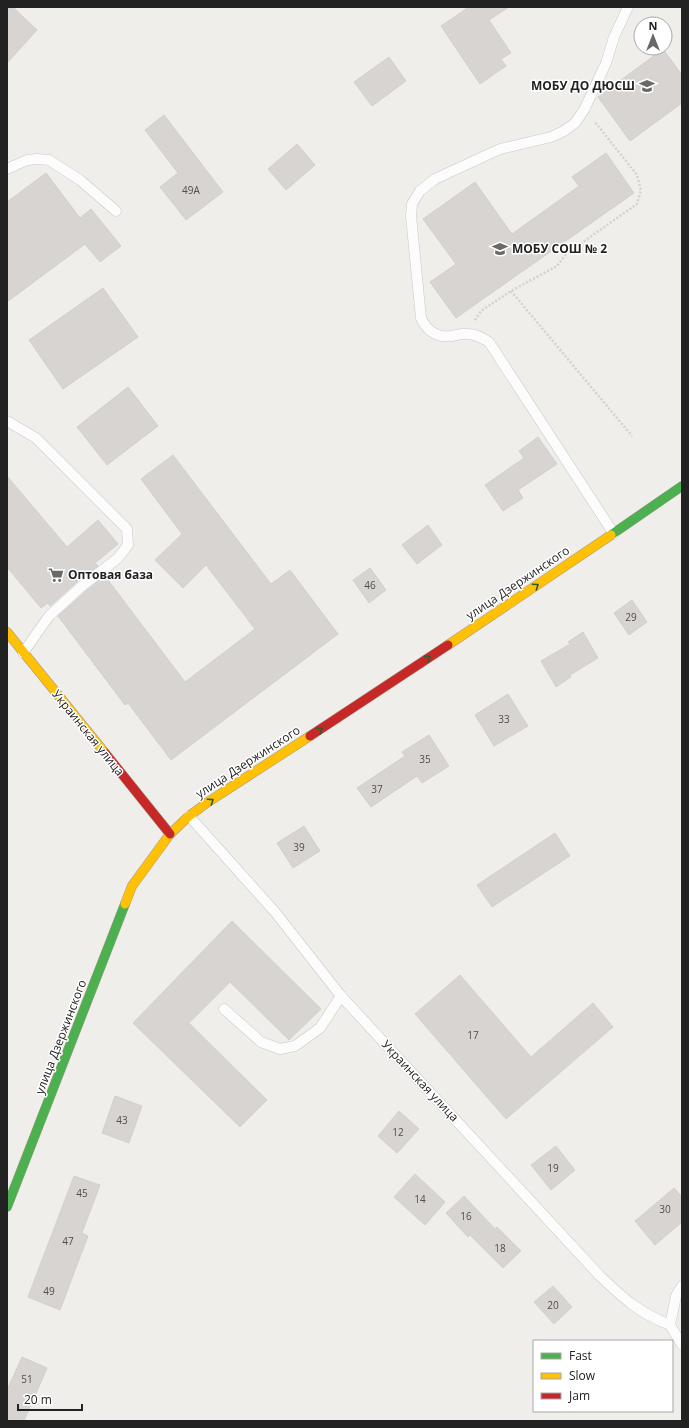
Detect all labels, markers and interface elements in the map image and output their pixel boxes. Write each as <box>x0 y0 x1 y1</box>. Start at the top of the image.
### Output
north arrow <box>633 16 673 56</box>
text: N <box>649 18 657 33</box>
place label: МОБУ ДО ДЮСШ <box>531 77 635 94</box>
school or university icon: МОБУ ДО ДЮСШ <box>638 77 656 95</box>
house number: 49А <box>182 183 201 197</box>
school or university icon: МОБУ СОШ № 2 <box>491 240 509 258</box>
place label: МОБУ СОШ № 2 <box>512 240 607 257</box>
street label: улица Дзержинского <box>463 542 573 624</box>
supermarket icon: Оптовая база <box>47 566 65 584</box>
place label: Оптовая база <box>68 566 153 583</box>
house number: 46 <box>364 578 376 592</box>
one-way arrow <box>532 583 539 591</box>
house number: 29 <box>625 610 637 624</box>
one-way arrow <box>424 655 431 663</box>
street label: Украинская улица <box>48 686 128 779</box>
house number: 33 <box>498 712 510 726</box>
street label: улица Дзержинского <box>192 721 303 802</box>
one-way arrow <box>315 728 322 735</box>
house number: 35 <box>419 752 431 766</box>
house number: 37 <box>371 782 383 796</box>
one-way arrow <box>206 798 213 805</box>
house number: 39 <box>293 840 305 854</box>
street label: улица Дзержинского <box>31 977 90 1097</box>
house number: 17 <box>467 1028 479 1042</box>
street label: Украинская улица <box>378 1036 463 1125</box>
house number: 43 <box>116 1113 128 1127</box>
house number: 12 <box>392 1125 404 1139</box>
house number: 19 <box>547 1161 559 1175</box>
house number: 45 <box>76 1186 88 1200</box>
house number: 14 <box>414 1192 426 1206</box>
house number: 30 <box>659 1202 671 1216</box>
house number: 16 <box>460 1209 472 1223</box>
house number: 47 <box>62 1234 74 1248</box>
house number: 18 <box>494 1241 506 1255</box>
house number: 49 <box>43 1284 55 1298</box>
house number: 20 <box>547 1298 559 1312</box>
legend <box>533 1340 673 1412</box>
text: Fast <box>569 1347 592 1364</box>
text: Slow <box>569 1367 596 1384</box>
house number: 51 <box>21 1372 33 1386</box>
scale bar <box>18 1386 82 1412</box>
text: Jam <box>568 1387 590 1404</box>
text: 20 m <box>24 1391 52 1408</box>

